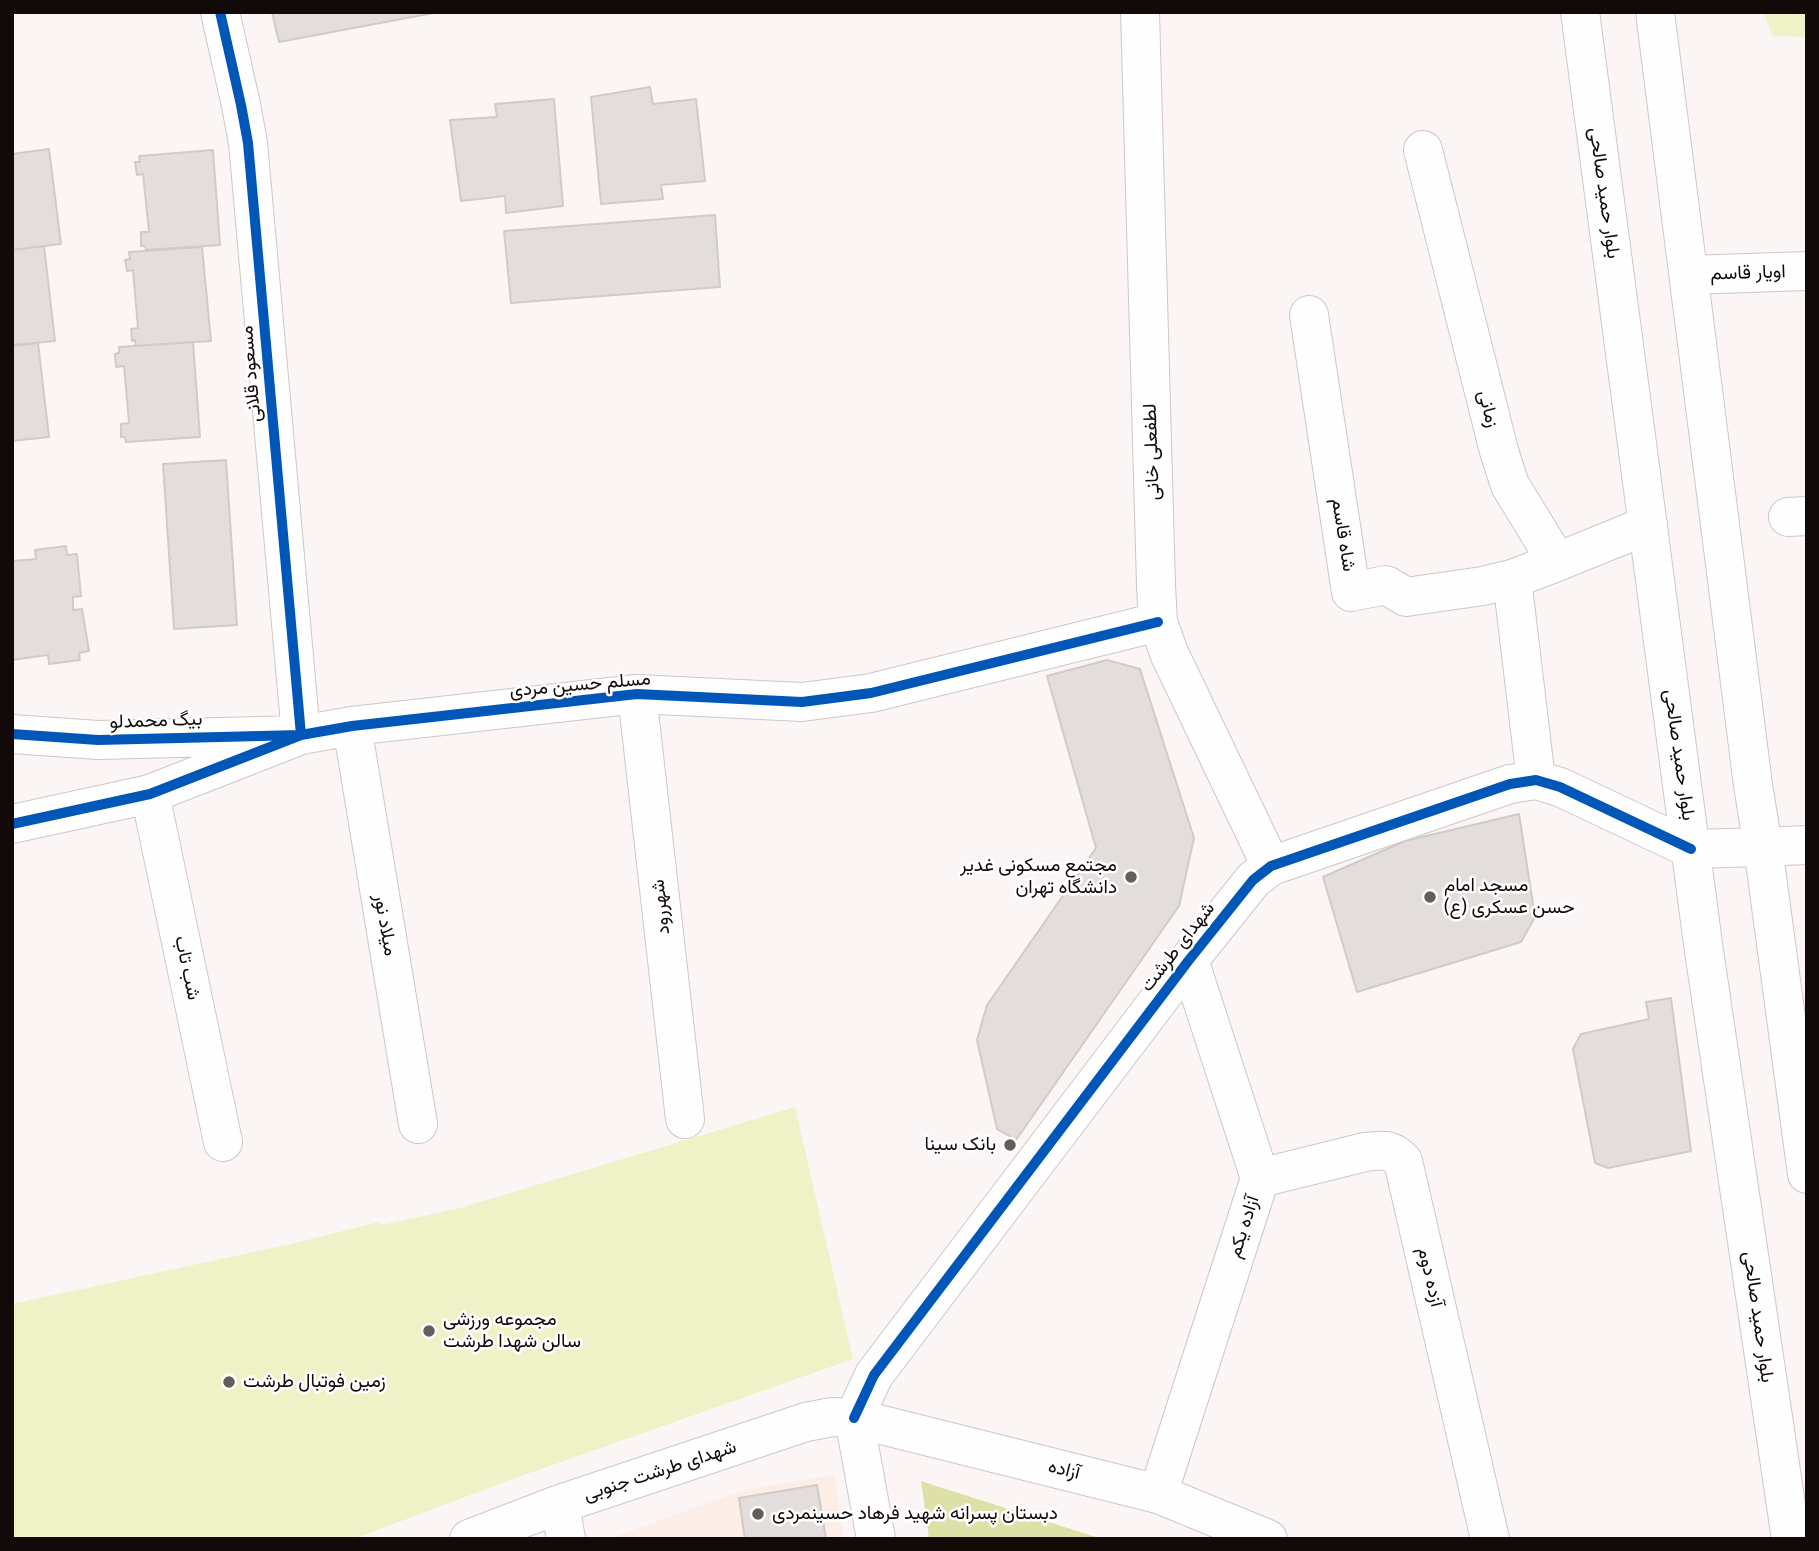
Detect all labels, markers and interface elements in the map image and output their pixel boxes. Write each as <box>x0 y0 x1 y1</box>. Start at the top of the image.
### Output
street label: بلوار حمید صالحی <box>1584 126 1624 260</box>
street label: اویار قاسم <box>1710 260 1786 286</box>
street label: مسعود قلانی <box>235 325 267 423</box>
street label: زمانی <box>1472 388 1504 430</box>
street label: لطفعلی خانی <box>1139 403 1165 501</box>
street label: شاه قاسم <box>1326 497 1360 573</box>
street label: مسلم حسین مردی <box>508 667 652 703</box>
street label: بلوار حمید صالحی <box>1659 688 1699 822</box>
street label: بیگ محمدلو <box>109 708 203 734</box>
place label: مجتمع مسکونی غدیر دانشگاه تهران <box>960 855 1117 899</box>
marker: مجتمع مسکونی غدیر دانشگاه تهران <box>1123 869 1139 885</box>
place label: مسجد امام حسن عسکری (ع) <box>1444 875 1575 919</box>
street label: شهررود <box>647 878 675 936</box>
marker: مسجد امام حسن عسکری (ع) <box>1422 889 1438 905</box>
street label: میلاد نور <box>368 892 402 958</box>
street label: شهدای طرشت <box>1136 898 1220 996</box>
street label: شب تاب <box>169 934 205 1002</box>
place label: بانک سینا <box>924 1134 996 1156</box>
marker: بانک سینا <box>1002 1137 1018 1153</box>
street label: آزاده یکم <box>1223 1193 1265 1261</box>
street label: آزده دوم <box>1412 1245 1448 1309</box>
street label: بلوار حمید صالحی <box>1738 1250 1778 1384</box>
place label: مجموعه ورزشی سالن شهدا طرشت <box>443 1309 581 1353</box>
marker: مجموعه ورزشی سالن شهدا طرشت <box>421 1323 437 1339</box>
place label: زمین فوتبال طرشت <box>243 1371 386 1393</box>
marker: زمین فوتبال طرشت <box>221 1374 237 1390</box>
street label: شهدای طرشت جنوبی <box>581 1436 739 1506</box>
street label: آزاده <box>1046 1455 1082 1485</box>
place label: دبستان پسرانه شهيد فرهاد حسينمردی <box>772 1503 1058 1525</box>
marker: دبستان پسرانه شهيد فرهاد حسينمردی <box>750 1506 766 1522</box>

